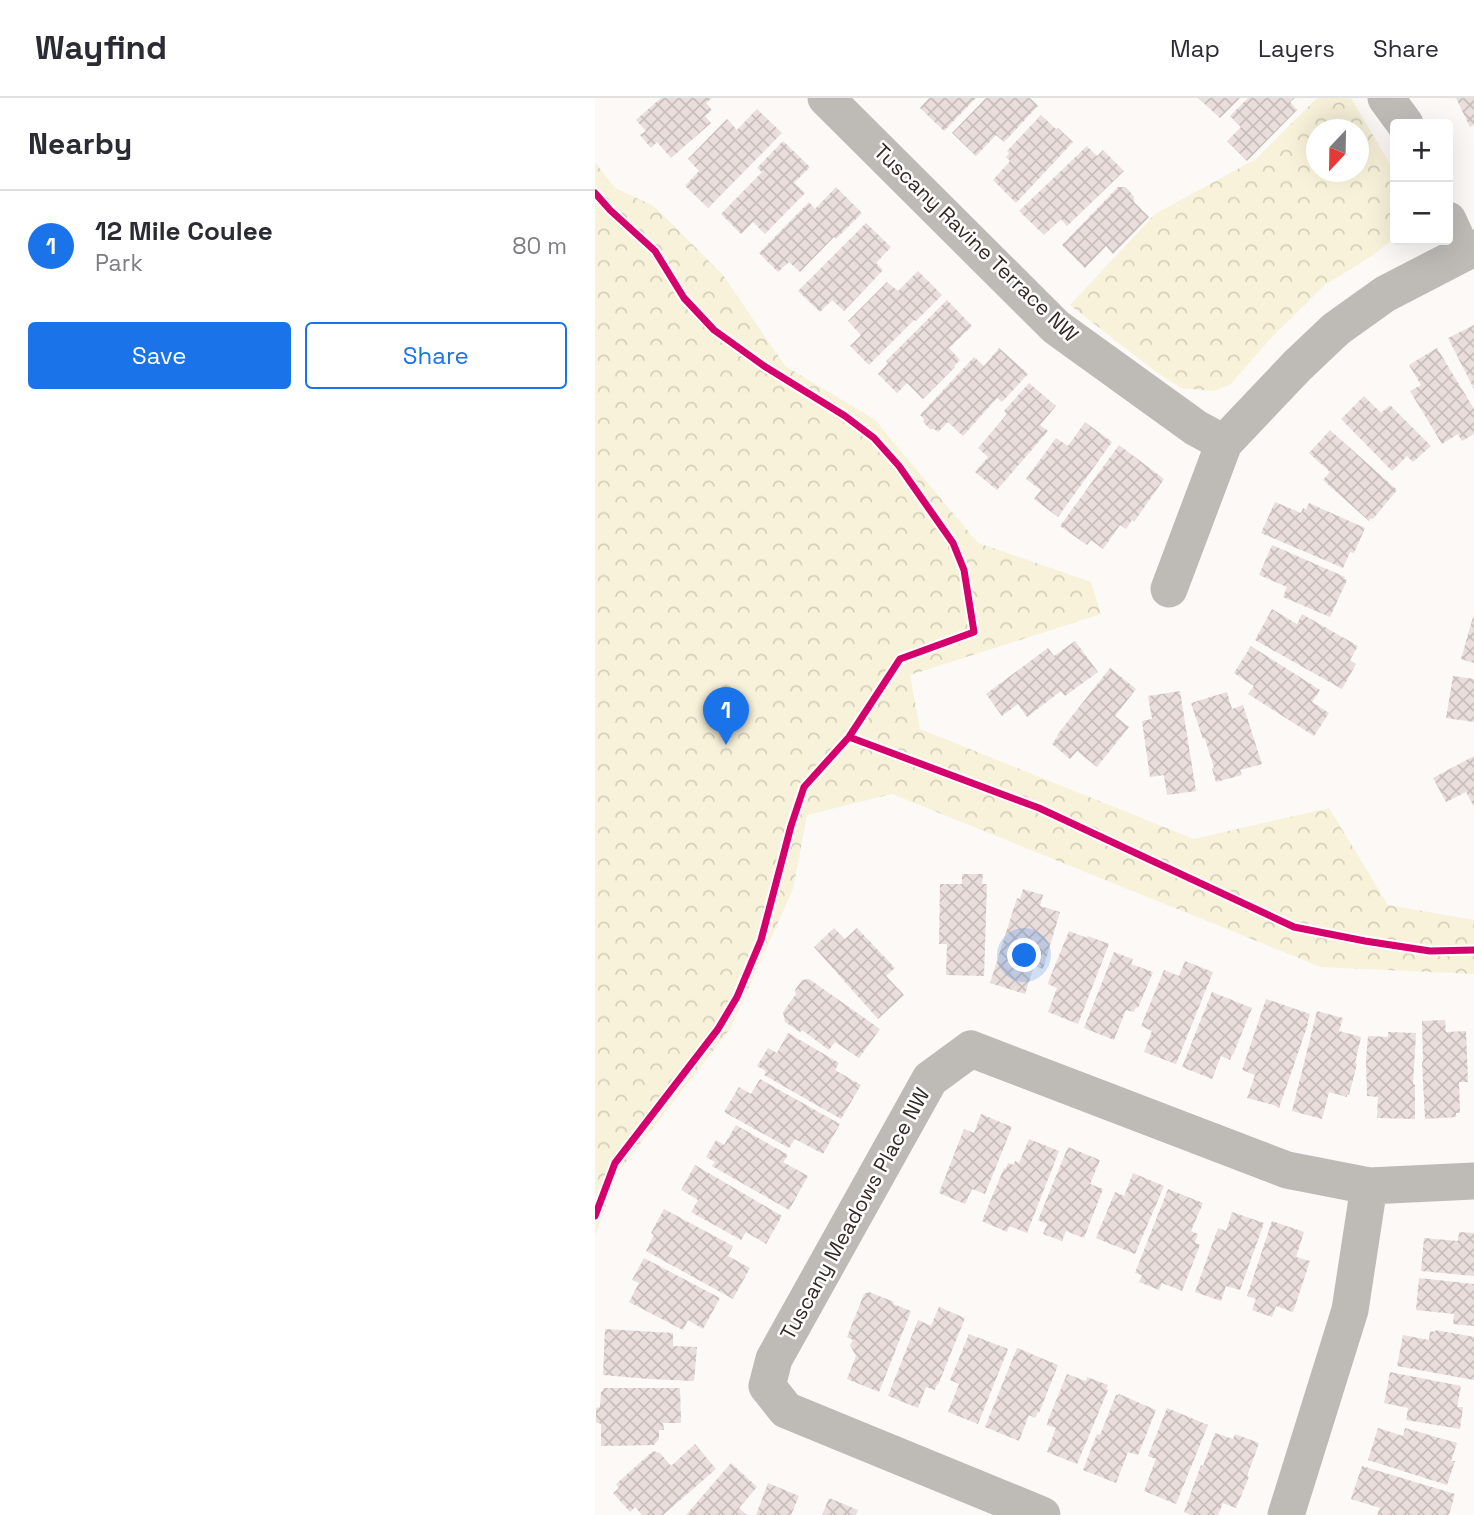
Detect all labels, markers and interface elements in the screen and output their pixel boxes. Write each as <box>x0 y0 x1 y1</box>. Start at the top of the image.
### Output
text: Wayfind <box>35 27 167 69</box>
text: Map <box>1170 33 1220 64</box>
text: Layers <box>1258 33 1335 64</box>
text: Share <box>1373 33 1439 64</box>
north arrow <box>1306 119 1369 182</box>
map controls <box>1390 119 1453 245</box>
button: + <box>1390 119 1453 182</box>
text: Nearby <box>28 124 132 163</box>
street label: Tuscany Ravine Terrace NW <box>868 138 1084 348</box>
button: − <box>1390 182 1453 245</box>
text: 12 Mile Coulee <box>95 214 273 248</box>
text: 1 <box>46 231 56 261</box>
text: 80 m <box>512 231 567 261</box>
text: Park <box>95 248 143 278</box>
button: Save <box>28 322 291 389</box>
button: Share <box>305 322 567 389</box>
pin: 1 <box>703 687 749 745</box>
your location <box>1007 938 1041 972</box>
street label: Tuscany Meadows Place NW <box>774 1083 935 1345</box>

